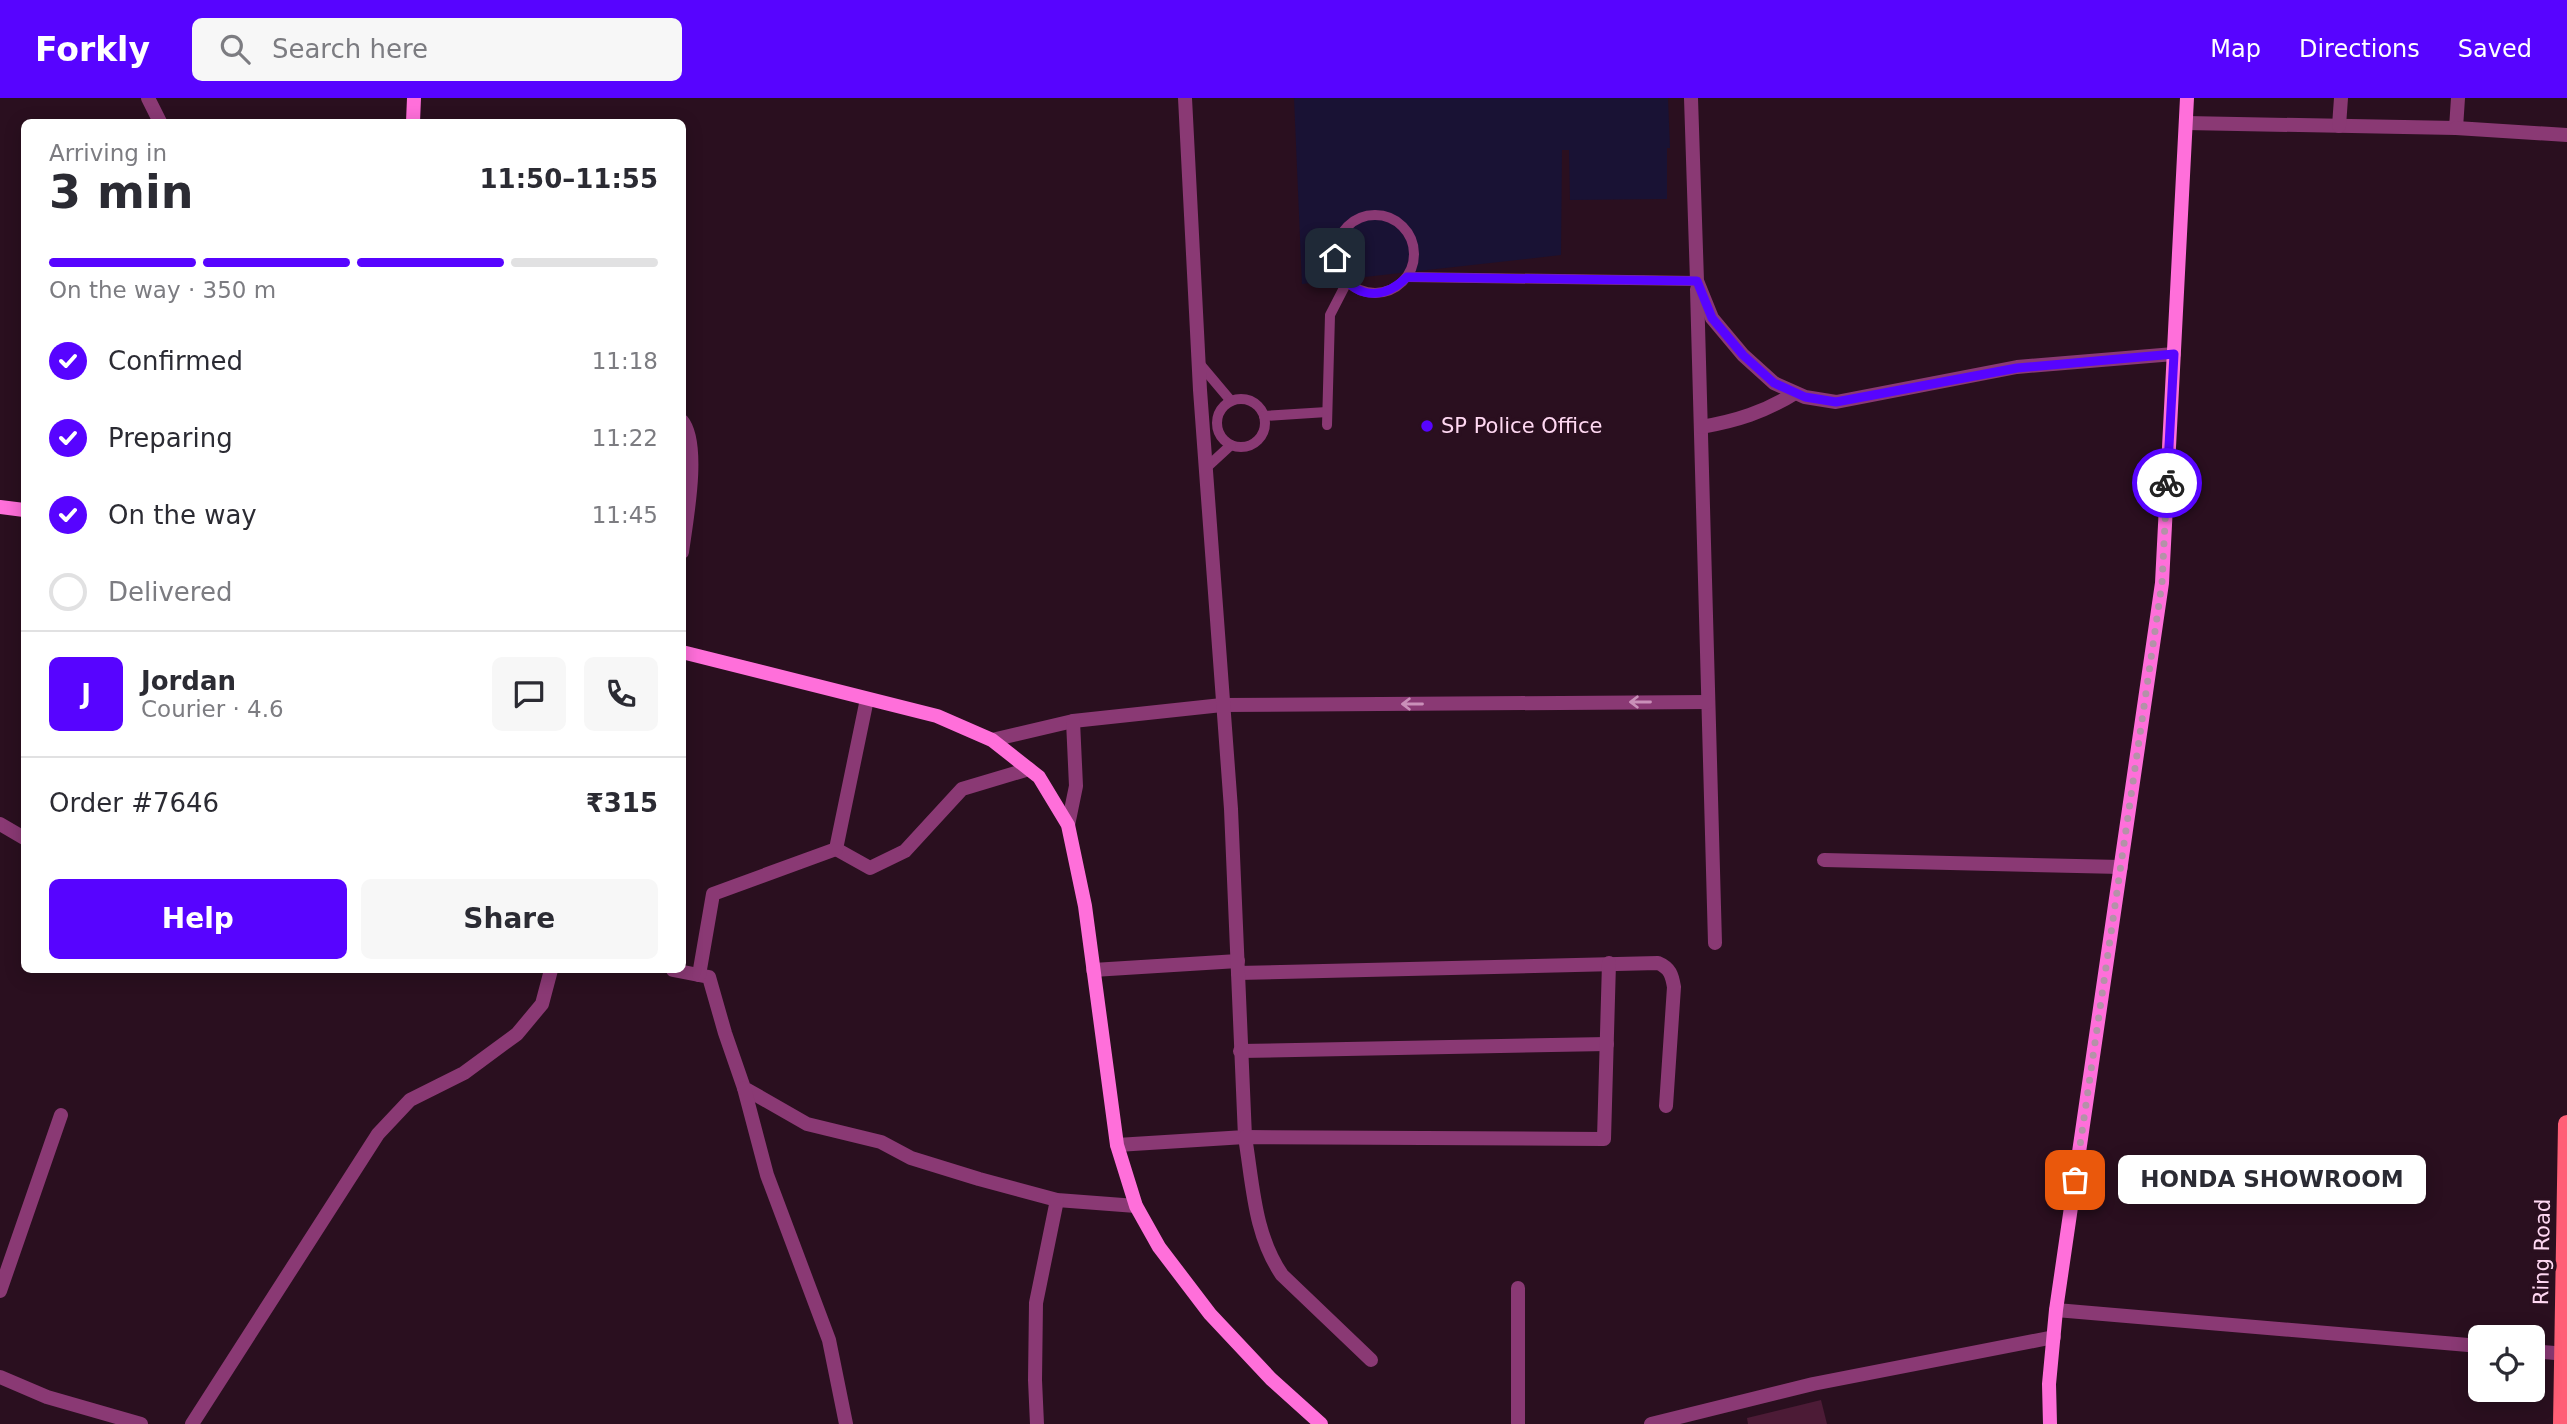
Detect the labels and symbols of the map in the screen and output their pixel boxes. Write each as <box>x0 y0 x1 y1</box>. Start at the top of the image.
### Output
pin <box>1305 228 1365 288</box>
place label: SP Police Office <box>1441 414 1603 438</box>
marker: SP Police Office <box>1419 418 1435 434</box>
courier <box>2132 448 2202 518</box>
one-way arrow <box>1628 695 1651 709</box>
one-way arrow <box>1401 697 1424 711</box>
pin <box>2045 1150 2105 1210</box>
callout: HONDA SHOWROOM <box>2117 1156 2425 1204</box>
street label: Ring Road <box>2529 1199 2555 1305</box>

